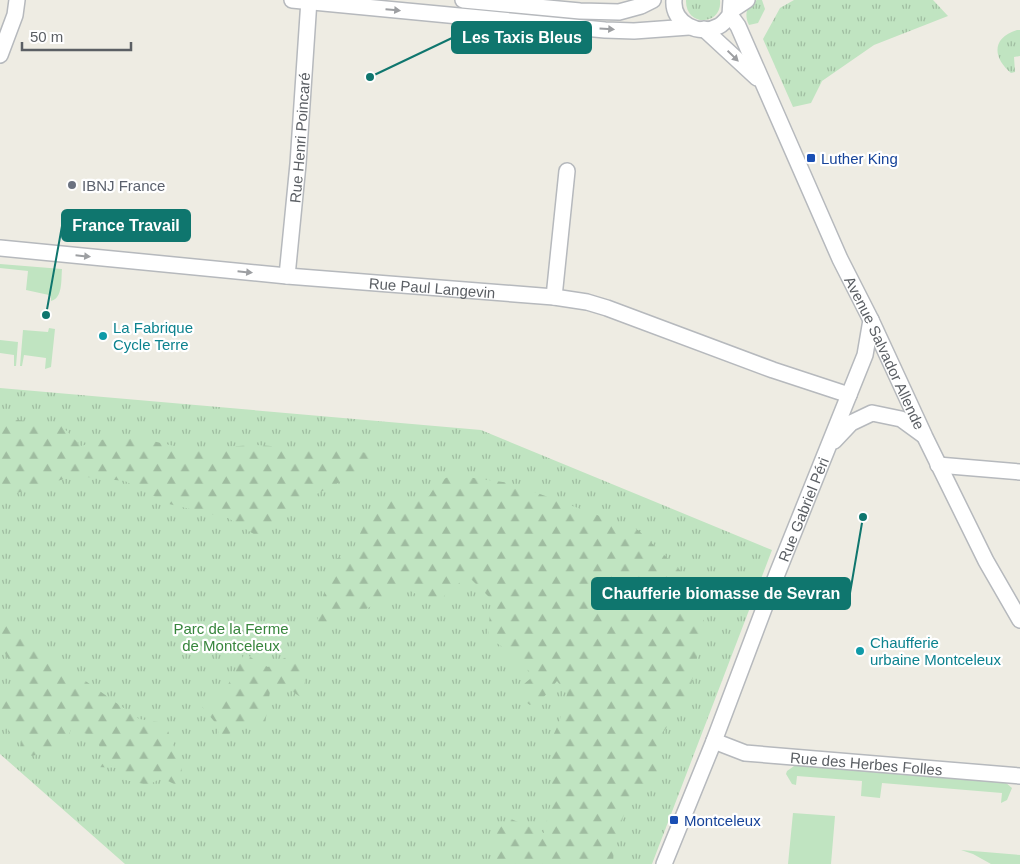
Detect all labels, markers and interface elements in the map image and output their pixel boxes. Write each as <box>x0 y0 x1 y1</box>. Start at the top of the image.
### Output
one-way arrow <box>385 6 401 14</box>
scale bar <box>22 20 131 52</box>
callout: Les Taxis Bleus <box>452 22 591 53</box>
one-way arrow <box>599 26 615 34</box>
text: 50 m <box>30 28 63 45</box>
text: Les Taxis Bleus <box>462 29 582 46</box>
one-way arrow <box>727 50 739 62</box>
street label: Rue Henri Poincaré <box>286 72 313 204</box>
place label: Luther King <box>821 150 898 167</box>
marker: Luther King <box>805 152 817 164</box>
place label: IBNJ France <box>82 177 165 194</box>
marker: IBNJ France <box>66 179 78 191</box>
callout: France Travail <box>62 210 190 241</box>
text: France Travail <box>72 217 180 234</box>
one-way arrow <box>76 252 92 260</box>
one-way arrow <box>237 268 253 276</box>
street label: Avenue Salvador Allende <box>842 273 929 432</box>
street label: Rue Paul Langevin <box>368 274 496 301</box>
place label: La Fabrique Cycle Terre <box>113 319 193 353</box>
marker: La Fabrique Cycle Terre <box>97 330 109 342</box>
street label: Rue Gabriel Péri <box>774 455 832 564</box>
callout: Chaufferie biomasse de Sevran <box>592 578 850 609</box>
text: Chaufferie biomasse de Sevran <box>602 585 840 602</box>
park label: Parc de la Ferme de Montceleux <box>173 620 289 654</box>
place label: Chaufferie urbaine Montceleux <box>870 634 1001 668</box>
marker: Chaufferie urbaine Montceleux <box>854 645 866 657</box>
street label: Rue des Herbes Folles <box>790 748 943 778</box>
place label: Montceleux <box>684 812 761 829</box>
marker: Montceleux <box>668 814 680 826</box>

